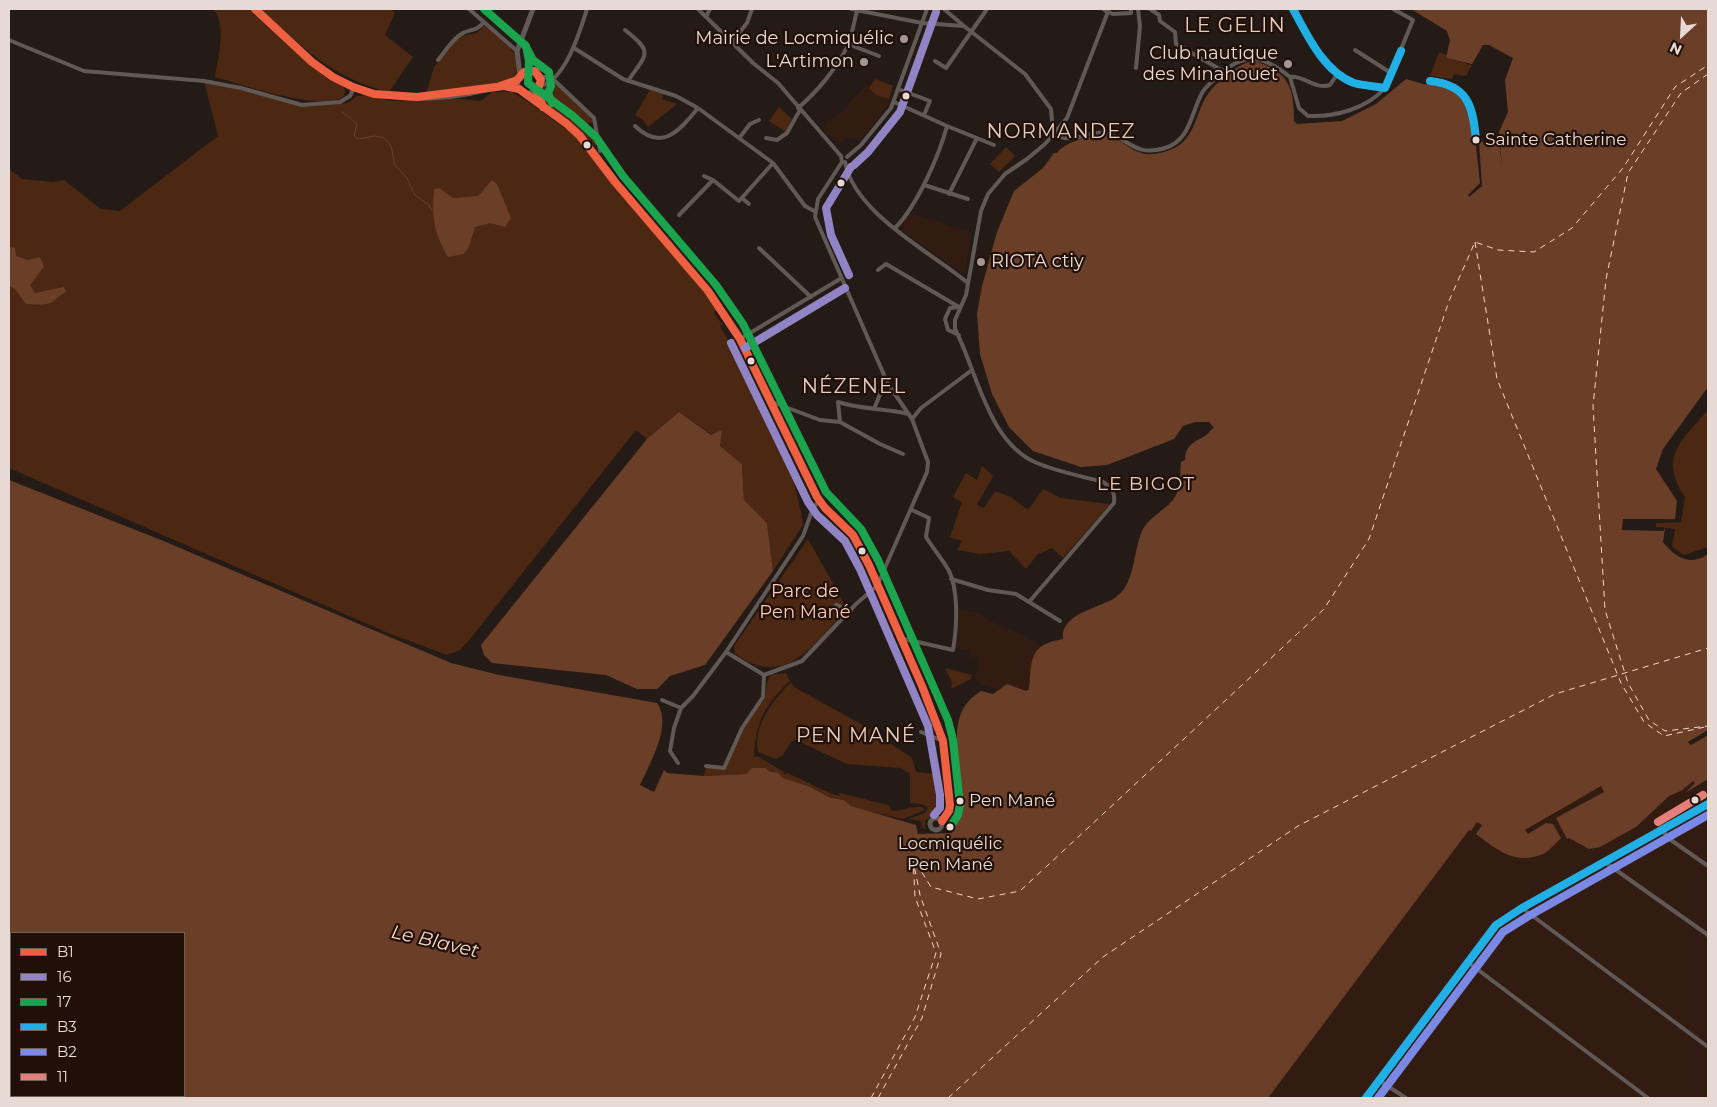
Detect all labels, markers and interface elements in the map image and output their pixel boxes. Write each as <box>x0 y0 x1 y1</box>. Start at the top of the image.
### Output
north arrow <box>1657 10 1707 60</box>
district label: LE GELIN <box>1183 14 1287 38</box>
place label: Mairie de Locmiquélic <box>695 28 894 50</box>
marker: Mairie de Locmiquélic <box>898 33 910 45</box>
text: N <box>1667 38 1685 59</box>
place label: Club nautique des Minahouet <box>1143 43 1278 86</box>
place label: L'Artimon <box>765 51 854 73</box>
marker: L'Artimon <box>858 56 870 68</box>
marker: Club nautique des Minahouet <box>1282 58 1294 70</box>
unlabelled marker <box>901 91 911 101</box>
district label: NORMANDEZ <box>985 120 1137 144</box>
place label: Sainte Catherine <box>1485 130 1626 150</box>
marker: Sainte Catherine <box>1471 135 1481 145</box>
unlabelled marker <box>582 140 592 150</box>
unlabelled marker <box>836 178 846 188</box>
place label: RIOTA ctiy <box>991 251 1084 273</box>
marker: RIOTA ctiy <box>975 256 987 268</box>
unlabelled marker <box>746 356 756 366</box>
district label: NÉZENEL <box>801 375 907 399</box>
district label: LE BIGOT <box>1096 473 1196 495</box>
unlabelled marker <box>857 546 867 556</box>
park label: Parc de Pen Mané <box>759 581 851 624</box>
district label: PEN MANÉ <box>795 724 917 748</box>
place label: Pen Mané <box>969 791 1055 811</box>
unlabelled marker <box>1690 795 1700 805</box>
marker: Pen Mané <box>955 796 965 806</box>
marker: Locmiquélic Pen Mané <box>945 822 955 832</box>
place label: Locmiquélic Pen Mané <box>898 834 1002 874</box>
water label: Le Blavet <box>389 921 481 963</box>
legend <box>10 932 185 1097</box>
text: B1 <box>57 942 74 961</box>
text: 16 <box>57 967 72 986</box>
text: 17 <box>57 992 71 1011</box>
text: B3 <box>57 1017 77 1036</box>
text: B2 <box>57 1042 77 1061</box>
text: 11 <box>57 1067 68 1086</box>

